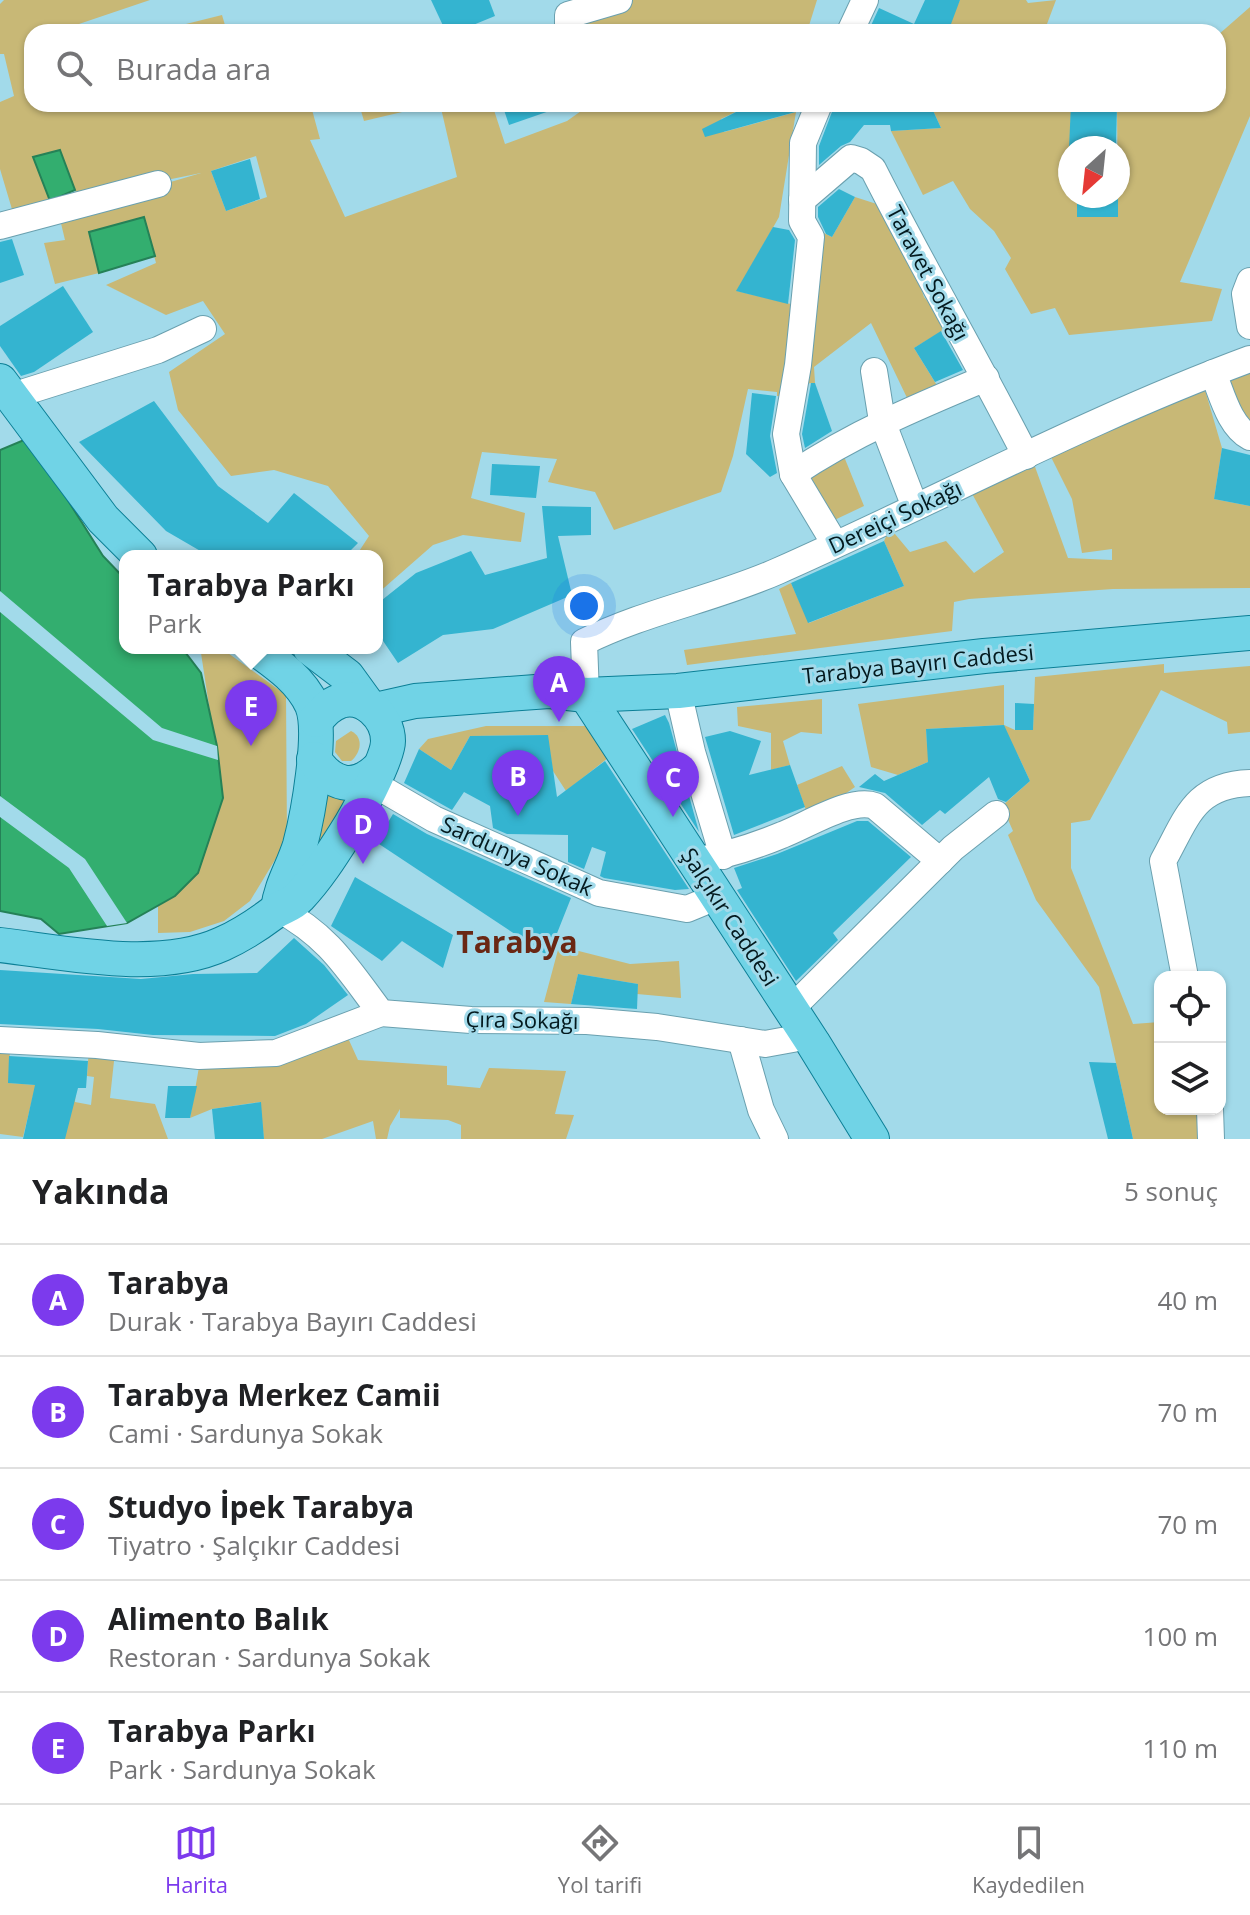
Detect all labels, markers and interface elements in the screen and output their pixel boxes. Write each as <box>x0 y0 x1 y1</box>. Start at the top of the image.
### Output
search box <box>24 24 1226 112</box>
icon: search <box>52 46 96 90</box>
text: Burada ara <box>116 48 271 89</box>
north arrow <box>1058 136 1130 208</box>
street label: Taravet Sokağı <box>881 200 977 345</box>
street label: Dereiçi Sokağı <box>823 472 966 560</box>
popup <box>119 550 383 654</box>
text: Tarabya Parkı <box>147 564 355 605</box>
your location <box>564 586 604 626</box>
text: Park <box>147 605 202 641</box>
street label: Tarabya Bayırı Caddesi <box>801 636 1035 690</box>
pin: A <box>533 656 585 722</box>
pin: E <box>225 680 277 746</box>
pin: B <box>492 750 544 816</box>
pin: C <box>647 751 699 817</box>
pin: D <box>337 798 389 864</box>
street label: Sardunya Sokak <box>437 808 599 902</box>
street label: Şalçıkır Caddesi <box>675 842 787 991</box>
district label: Tarabya <box>456 921 578 962</box>
map controls <box>1154 971 1226 1115</box>
button: locate <box>1154 971 1226 1043</box>
street label: Çıra Sokağı <box>465 1003 579 1035</box>
button: layers <box>1154 1043 1226 1115</box>
text: Yakında <box>32 1168 170 1214</box>
text: 5 sonuç <box>1124 1173 1218 1209</box>
text: Tarabya <box>108 1262 229 1303</box>
text: A <box>49 1282 67 1318</box>
text: 40 m <box>1157 1282 1218 1318</box>
text: Durak · Tarabya Bayırı Caddesi <box>108 1303 477 1339</box>
text: Tarabya Merkez Camii <box>108 1374 441 1415</box>
text: B <box>49 1394 67 1430</box>
text: 70 m <box>1157 1394 1218 1430</box>
text: Cami · Sardunya Sokak <box>108 1415 383 1451</box>
text: Studyo İpek Tarabya <box>108 1486 414 1527</box>
text: C <box>50 1506 66 1542</box>
text: 70 m <box>1157 1506 1218 1542</box>
text: Tiyatro · Şalçıkır Caddesi <box>108 1527 400 1563</box>
text: Alimento Balık <box>108 1598 329 1639</box>
text: D <box>48 1618 68 1654</box>
text: 100 m <box>1143 1618 1218 1654</box>
text: Restoran · Sardunya Sokak <box>108 1639 430 1675</box>
text: Tarabya Parkı <box>108 1710 316 1751</box>
text: E <box>51 1730 65 1766</box>
text: 110 m <box>1143 1730 1218 1766</box>
text: Park · Sardunya Sokak <box>108 1751 376 1787</box>
tab: Harita <box>165 1821 228 1899</box>
tab: Yol tarifi <box>558 1821 642 1899</box>
tab: Kaydedilen <box>972 1821 1085 1899</box>

